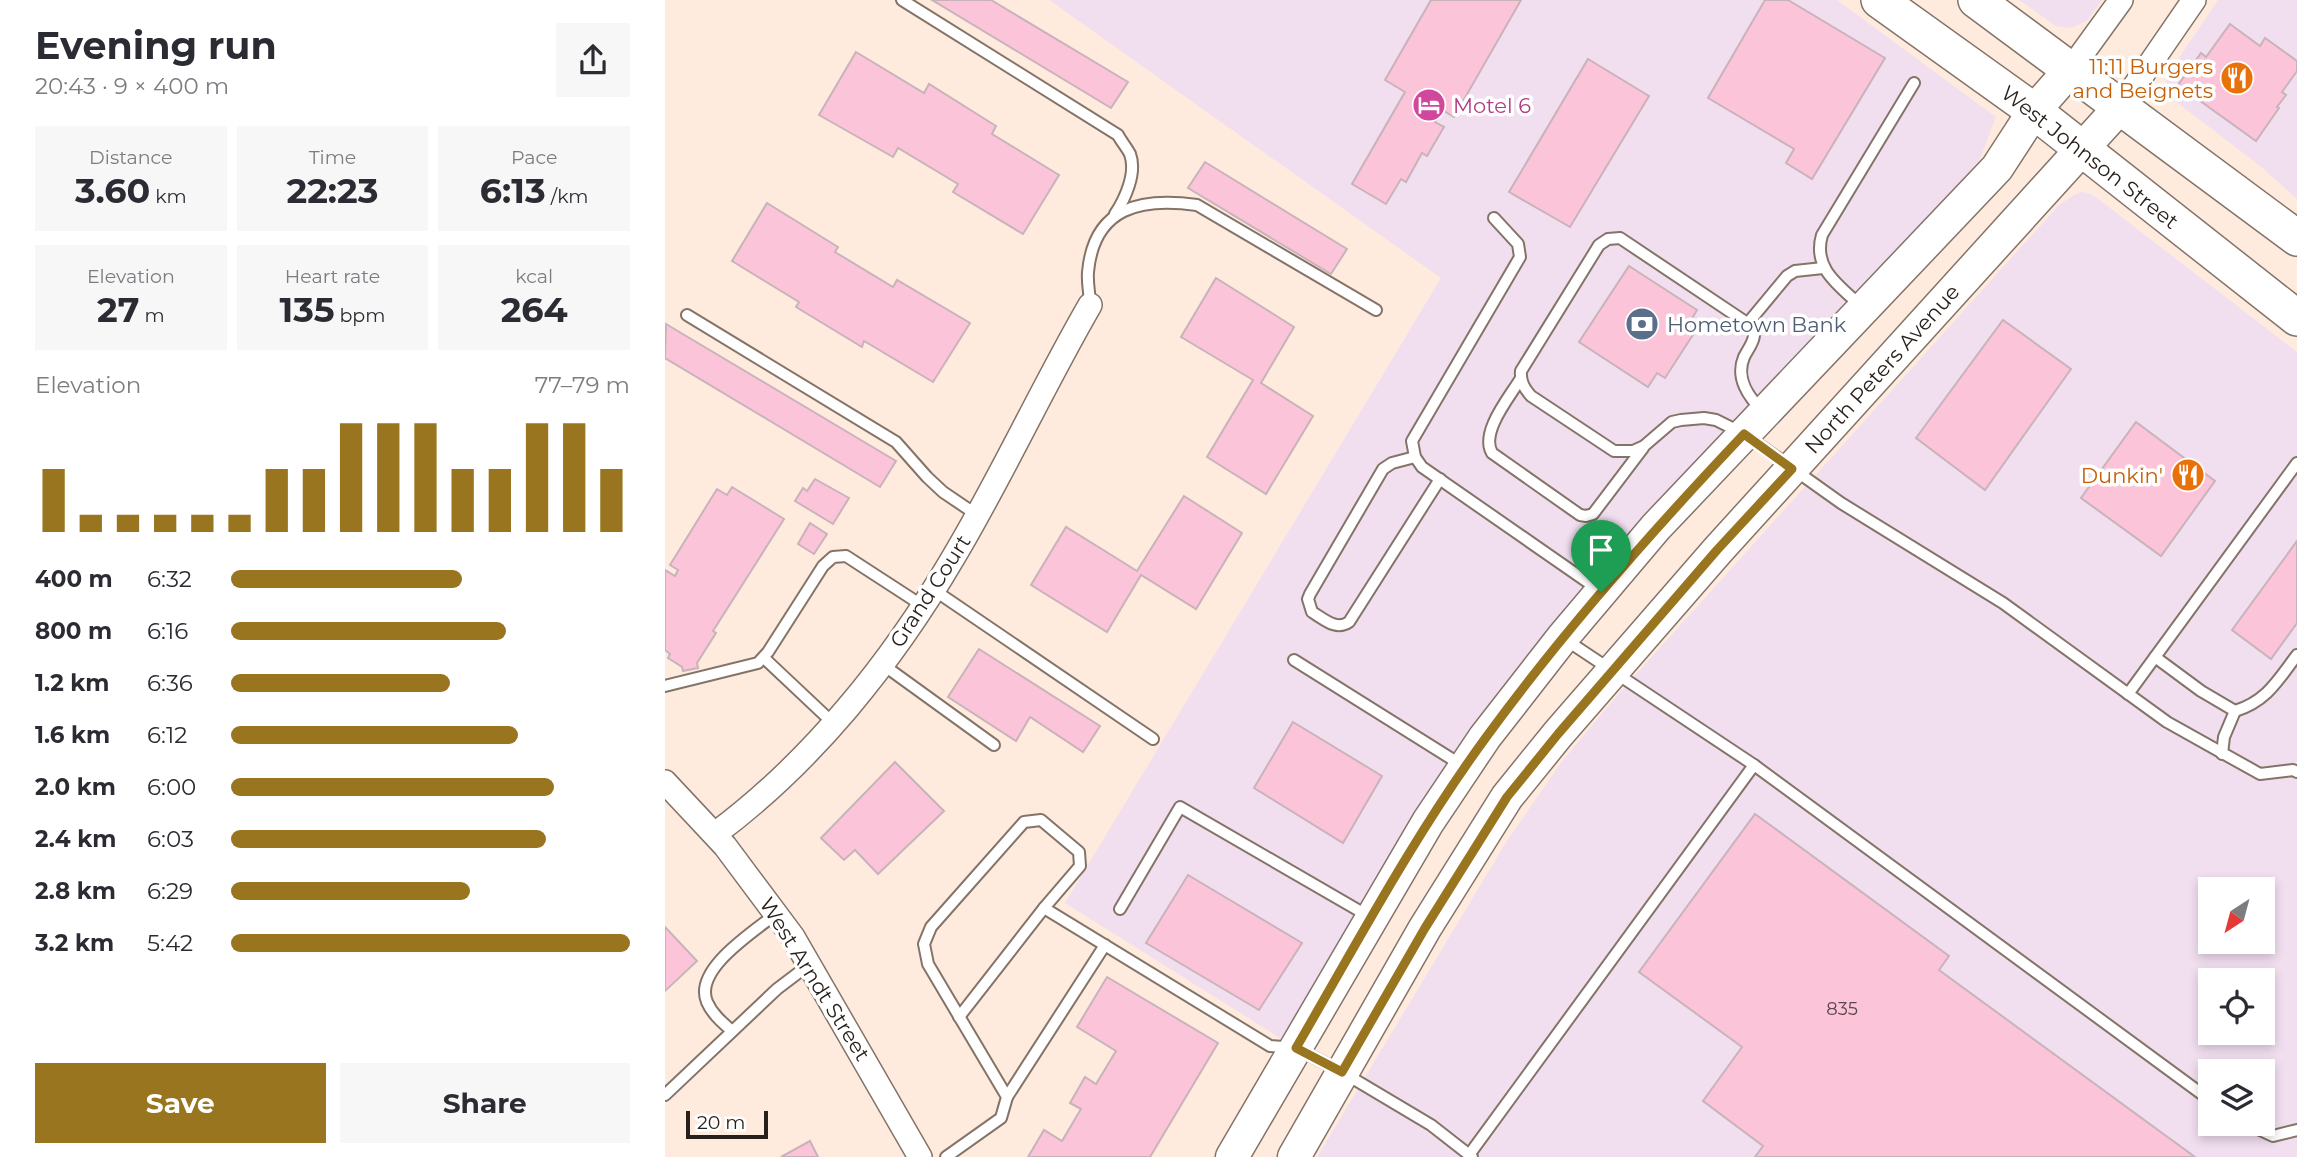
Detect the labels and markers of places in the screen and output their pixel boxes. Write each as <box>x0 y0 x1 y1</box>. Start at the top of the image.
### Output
place label: 11:11 Burgers and Beignets <box>2072 54 2213 103</box>
restaurant icon: 11:11 Burgers and Beignets <box>2218 59 2256 97</box>
hotel icon: Motel 6 <box>1410 86 1448 124</box>
place label: Motel 6 <box>1453 93 1531 118</box>
bank icon: Hometown Bank <box>1623 305 1661 343</box>
place label: Hometown Bank <box>1667 312 1847 337</box>
restaurant icon: Dunkin' <box>2169 456 2207 494</box>
place label: Dunkin' <box>2081 463 2163 488</box>
pin <box>1571 520 1631 592</box>

